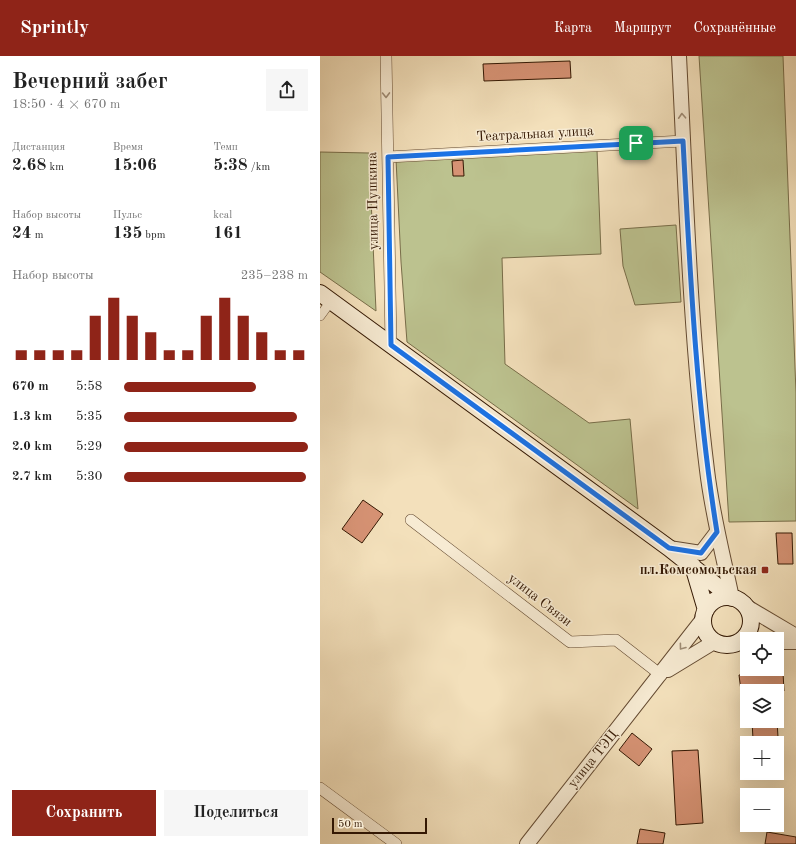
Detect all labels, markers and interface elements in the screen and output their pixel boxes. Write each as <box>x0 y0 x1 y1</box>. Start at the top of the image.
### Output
text: Sprintly <box>20 19 89 38</box>
text: Карта <box>554 21 592 35</box>
text: Маршрут <box>614 21 671 35</box>
text: Сохранённые <box>693 21 776 35</box>
button: share <box>266 69 308 111</box>
text: Вечерний забег <box>12 71 168 93</box>
one-way arrow <box>382 92 391 98</box>
text: 18:50 · 4 × 670 m <box>12 98 120 111</box>
one-way arrow <box>678 113 686 119</box>
street label: Театральная улица <box>476 124 594 144</box>
pin <box>619 126 653 160</box>
icon: arrive <box>625 132 647 154</box>
text: Дистанция <box>12 142 65 153</box>
text: Время <box>113 142 143 153</box>
text: Темп <box>213 142 238 153</box>
street label: улица Пушкина <box>365 152 381 250</box>
text: 2.68 <box>12 157 46 174</box>
text: 15:06 <box>113 157 157 174</box>
text: 5:38 <box>213 157 248 174</box>
text: km <box>46 162 64 173</box>
text: /km <box>248 162 270 173</box>
text: Набор высоты <box>12 210 81 221</box>
text: Пульс <box>113 210 142 221</box>
text: kcal <box>213 210 232 221</box>
text: 24 <box>12 225 32 242</box>
text: 135 <box>113 225 142 242</box>
text: 161 <box>213 225 243 242</box>
text: m <box>32 230 44 241</box>
text: bpm <box>142 230 165 241</box>
text: Набор высоты <box>12 269 94 282</box>
text: 235–238 m <box>241 269 308 282</box>
text: 670 m <box>12 380 49 393</box>
text: 5:58 <box>76 380 102 393</box>
text: 1.3 km <box>12 410 52 423</box>
text: 5:35 <box>76 410 102 423</box>
text: 2.0 km <box>12 440 52 453</box>
text: 5:29 <box>76 440 102 453</box>
text: 2.7 km <box>12 470 52 483</box>
text: 5:30 <box>76 470 102 483</box>
place label: пл.Комсомольская <box>640 563 757 577</box>
marker: пл.Комсомольская <box>760 565 770 575</box>
street label: улица Связи <box>505 571 575 629</box>
map controls <box>740 632 784 832</box>
button: locate <box>740 632 784 676</box>
one-way arrow <box>680 642 687 649</box>
button: layers <box>740 684 784 728</box>
street label: улица ТЭЦ <box>566 727 620 791</box>
button: + <box>740 736 784 780</box>
button: − <box>740 788 784 832</box>
button: Сохранить <box>12 790 156 836</box>
button: Поделиться <box>164 790 308 836</box>
scale bar <box>332 816 427 835</box>
text: 50 m <box>338 819 363 830</box>

